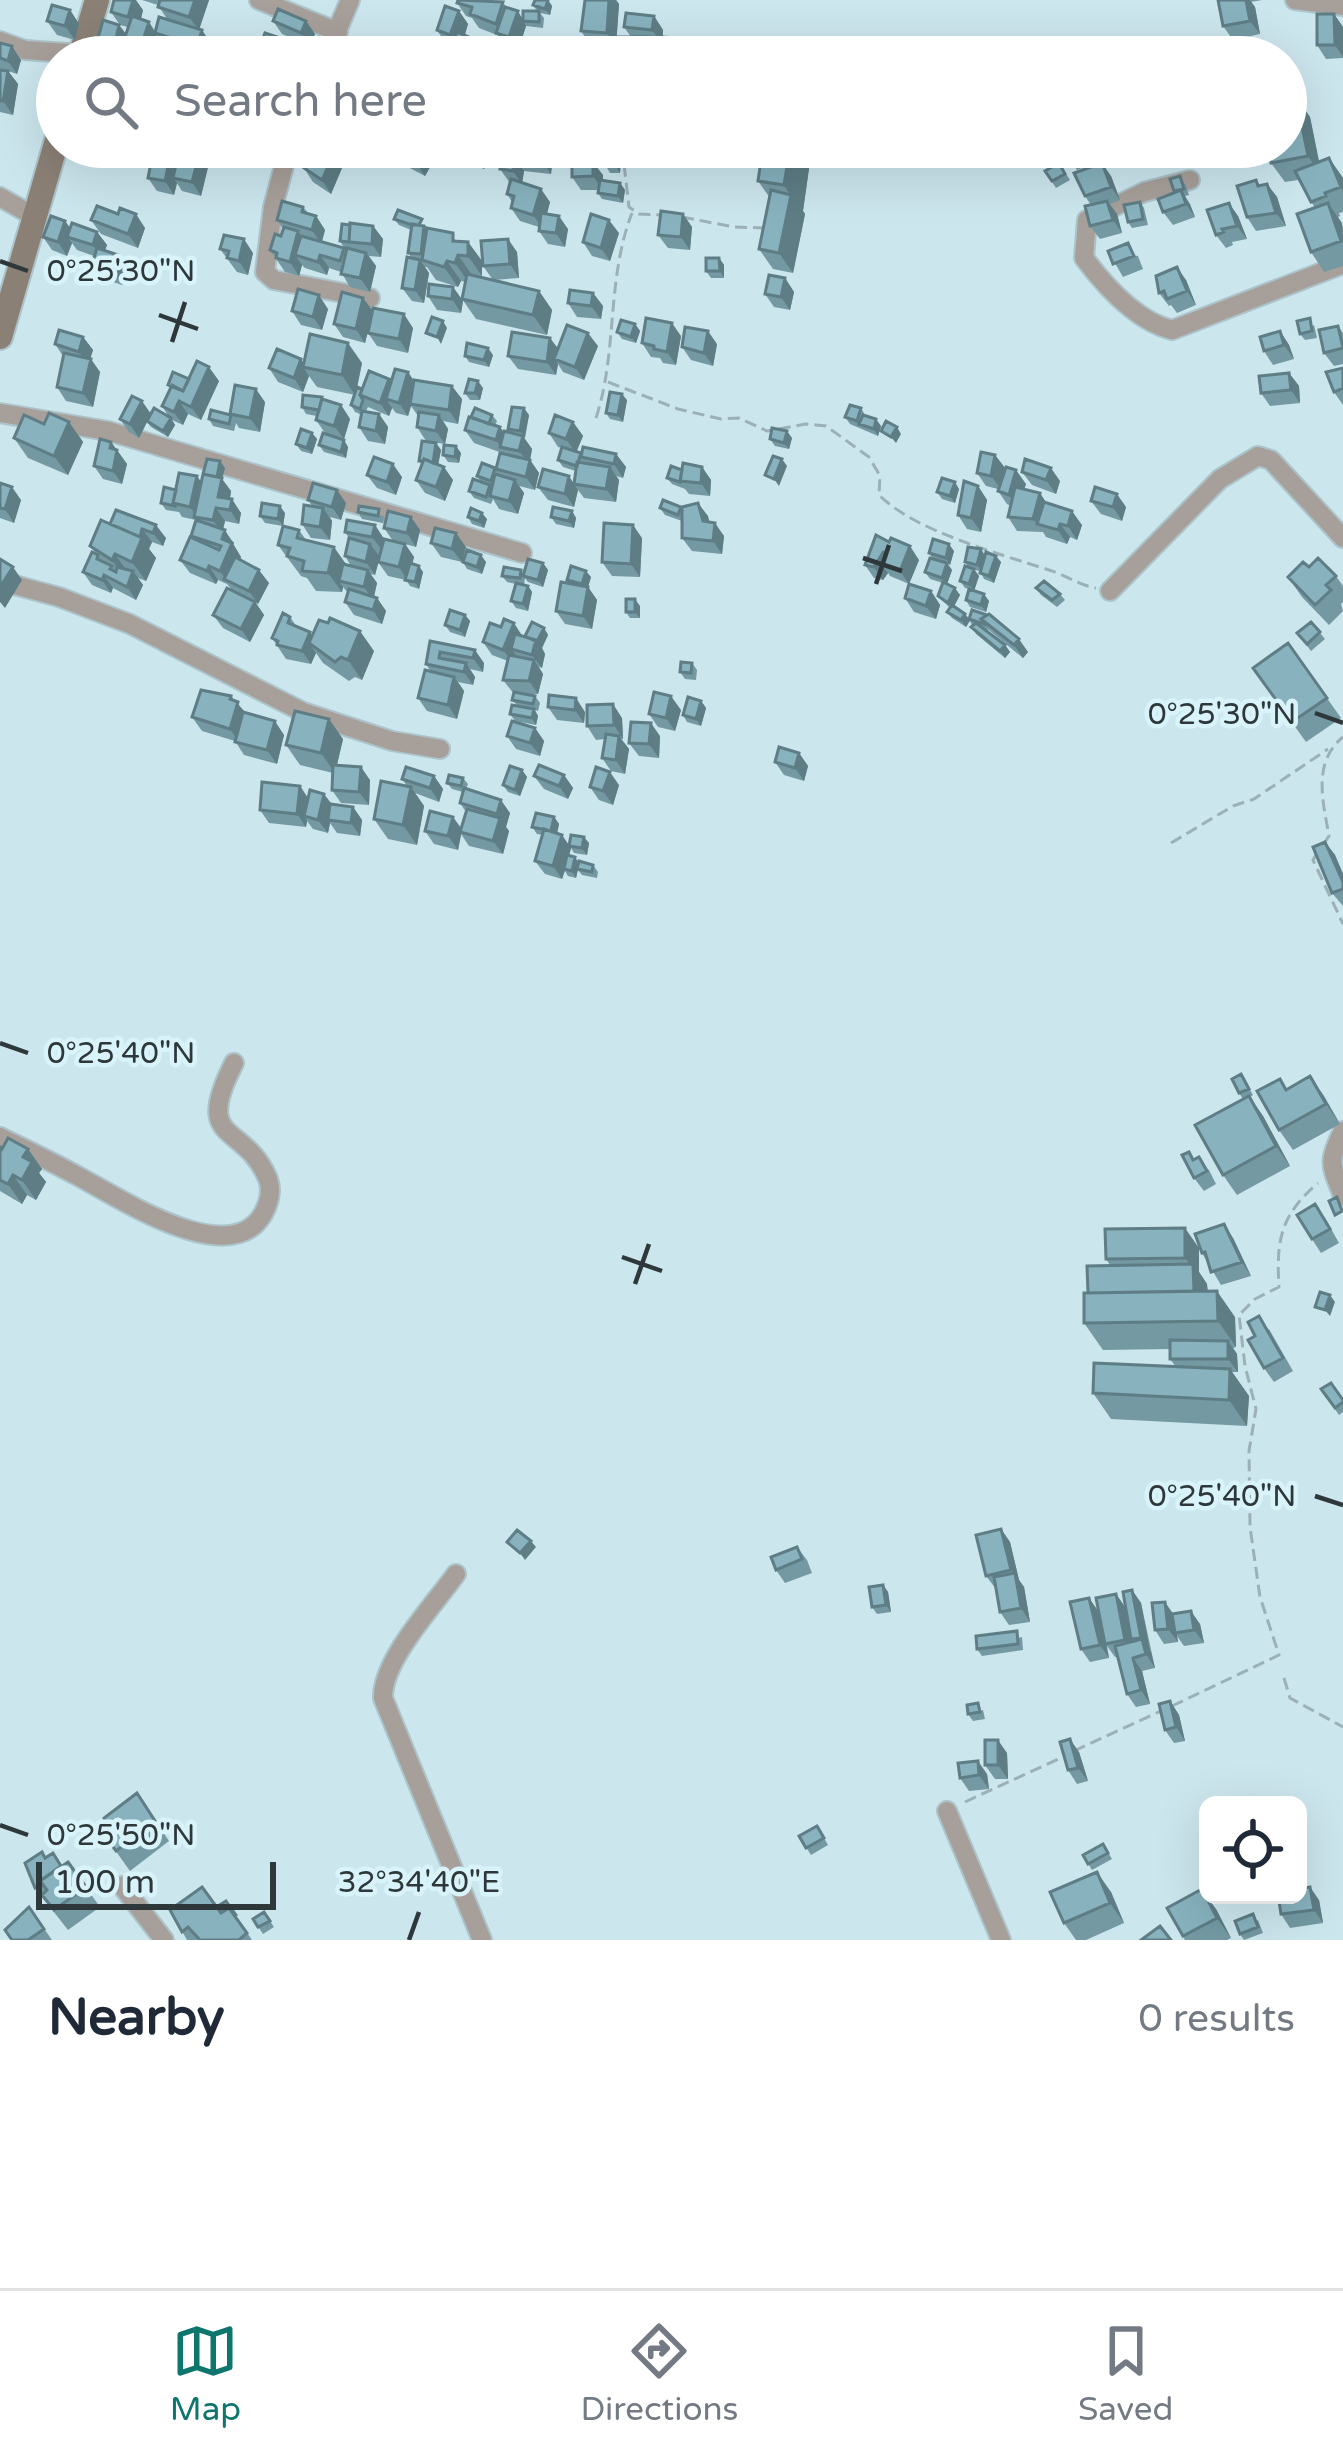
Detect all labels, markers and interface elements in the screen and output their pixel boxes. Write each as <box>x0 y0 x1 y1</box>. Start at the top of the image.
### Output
search box <box>36 36 1307 168</box>
icon: search <box>78 69 144 135</box>
text: Search here <box>174 75 427 129</box>
text: 0°25'30"N <box>47 253 195 290</box>
text: 0°25'30"N <box>1148 696 1296 733</box>
text: 0°25'40"N <box>47 1035 195 1072</box>
text: 0°25'40"N <box>1148 1478 1296 1515</box>
map controls <box>1199 1796 1307 1904</box>
button: locate <box>1199 1796 1307 1904</box>
text: 0°25'50"N <box>47 1817 195 1854</box>
scale bar <box>36 1856 276 1909</box>
text: 100 m <box>54 1863 155 1902</box>
text: 32°34'40"E <box>338 1864 500 1901</box>
text: Nearby <box>48 1987 225 2049</box>
text: 0 results <box>1138 1995 1295 2042</box>
tab: Map <box>170 2318 241 2429</box>
tab: Directions <box>581 2318 738 2429</box>
tab: Saved <box>1078 2318 1173 2429</box>

